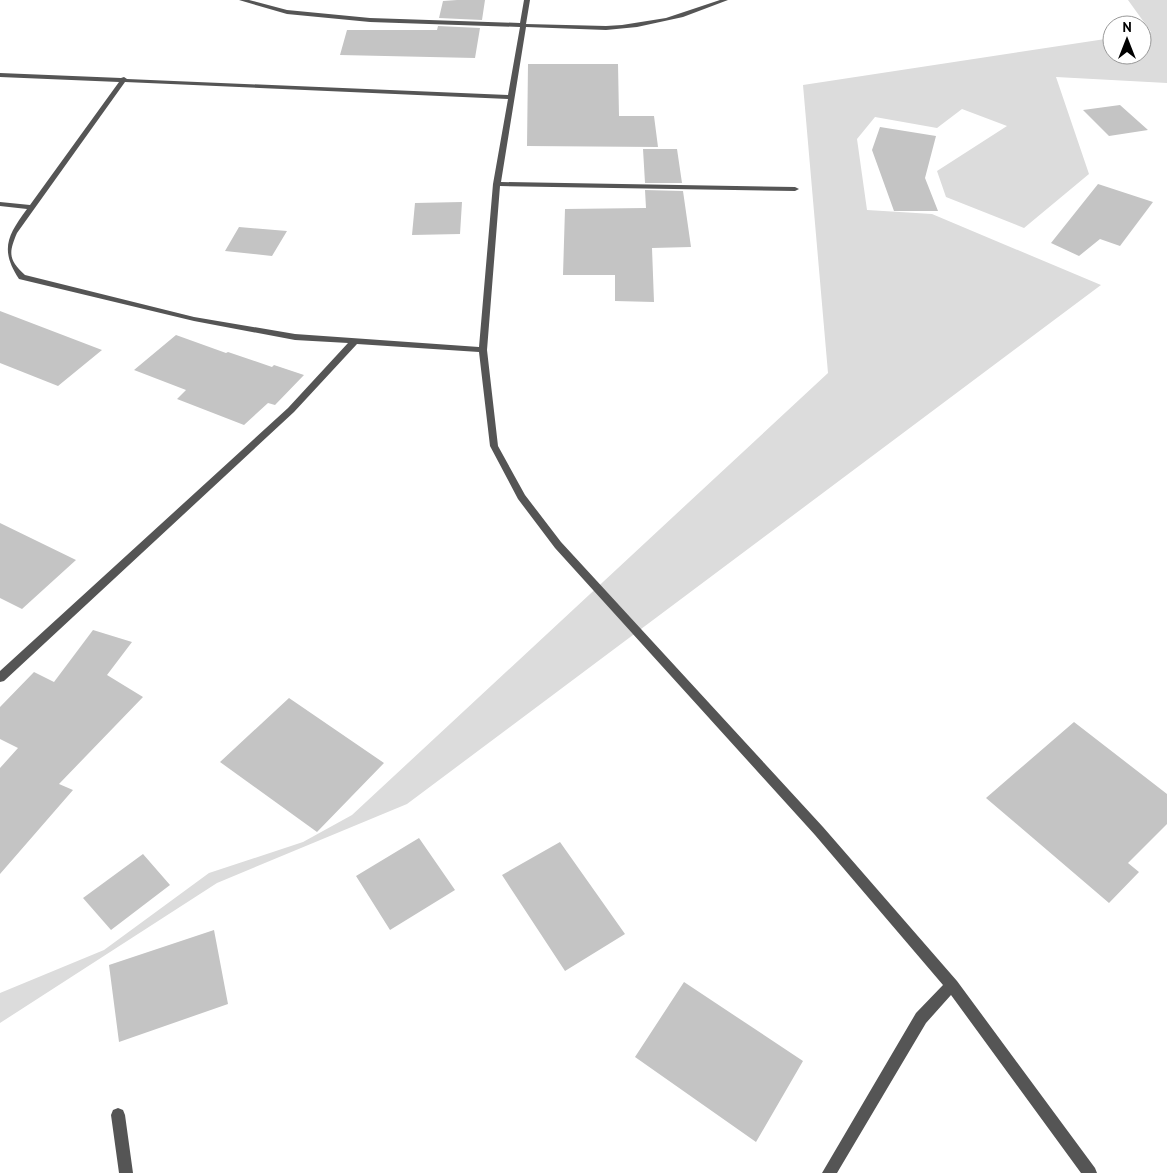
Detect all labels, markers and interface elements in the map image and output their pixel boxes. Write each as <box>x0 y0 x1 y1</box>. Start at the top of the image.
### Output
north arrow <box>1102 15 1152 65</box>
text: N <box>1122 18 1132 36</box>

